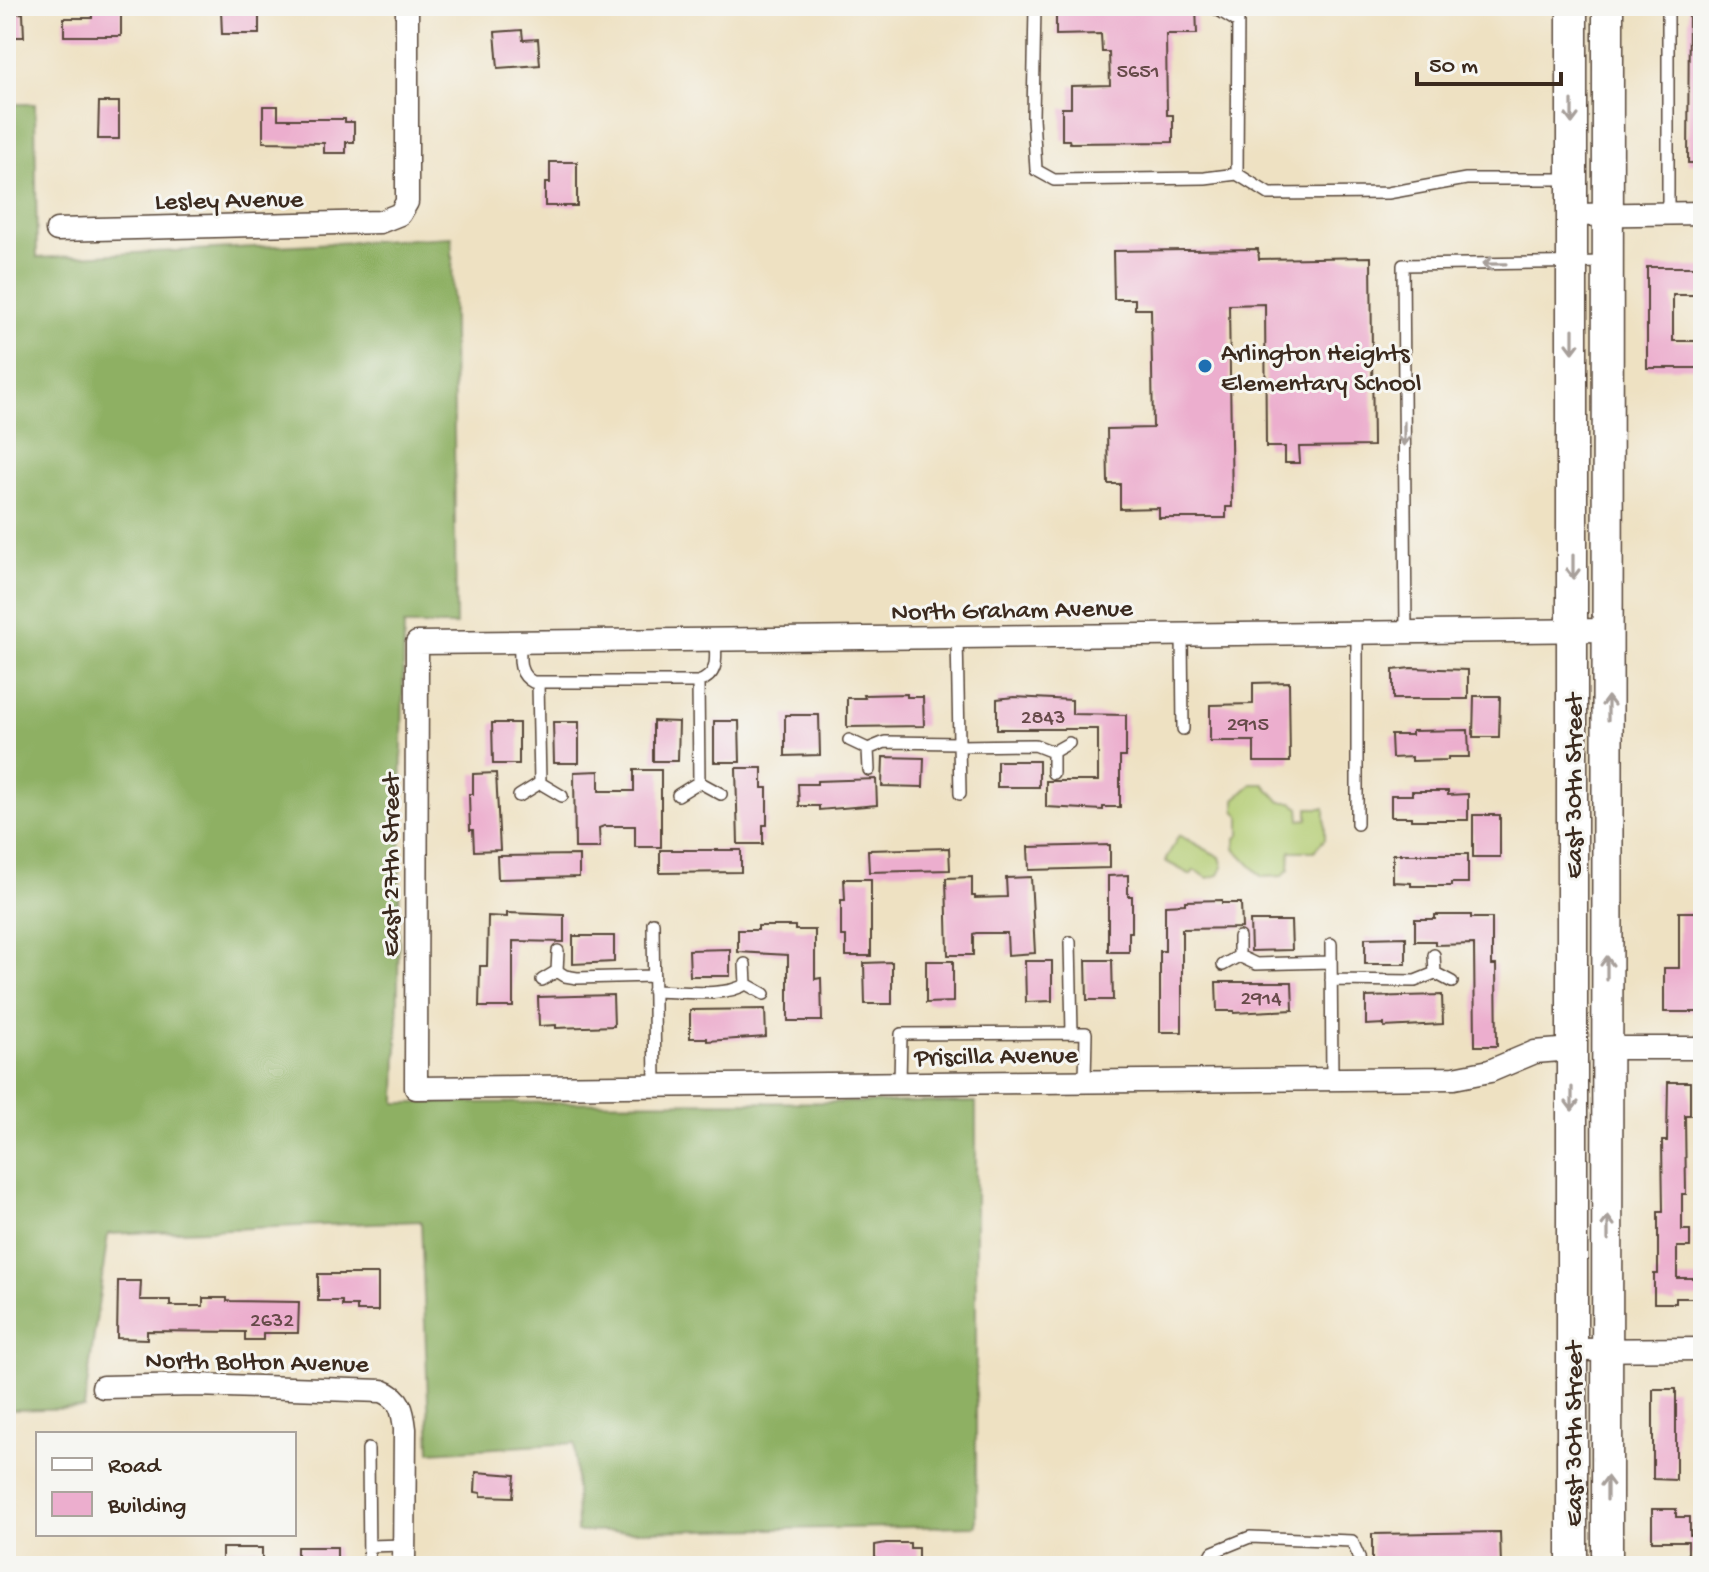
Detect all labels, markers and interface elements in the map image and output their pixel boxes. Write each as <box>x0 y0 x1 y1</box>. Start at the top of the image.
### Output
scale bar <box>1417 36 1561 86</box>
text: 50 m <box>1429 53 1478 82</box>
house number: 5651 <box>1116 60 1160 86</box>
one-way arrow <box>1564 98 1580 125</box>
street label: Lesley Avenue <box>154 186 304 219</box>
one-way arrow <box>1481 256 1508 272</box>
one-way arrow <box>1565 327 1581 354</box>
place label: Arlington Heights Elementary School <box>1221 340 1421 401</box>
marker: Arlington Heights Elementary School <box>1196 357 1214 375</box>
one-way arrow <box>1396 420 1412 447</box>
one-way arrow <box>1565 553 1581 580</box>
street label: North Graham Avenue <box>891 595 1134 630</box>
street label: East 30th Street <box>1561 691 1592 879</box>
one-way arrow <box>1600 695 1616 722</box>
house number: 2843 <box>1021 706 1065 732</box>
house number: 2915 <box>1227 713 1269 739</box>
street label: East 27th Street <box>378 771 409 957</box>
one-way arrow <box>1600 955 1615 982</box>
house number: 2914 <box>1240 987 1282 1013</box>
street label: Priscilla Avenue <box>913 1042 1079 1075</box>
one-way arrow <box>1564 1085 1580 1112</box>
one-way arrow <box>1600 1215 1616 1242</box>
house number: 2632 <box>250 1309 294 1335</box>
street label: East 30th Street <box>1561 1339 1592 1527</box>
street label: North Bolton Avenue <box>145 1347 370 1382</box>
legend <box>36 1432 296 1536</box>
text: Road <box>108 1453 162 1482</box>
one-way arrow <box>1599 1475 1615 1502</box>
text: Building <box>107 1493 186 1522</box>

